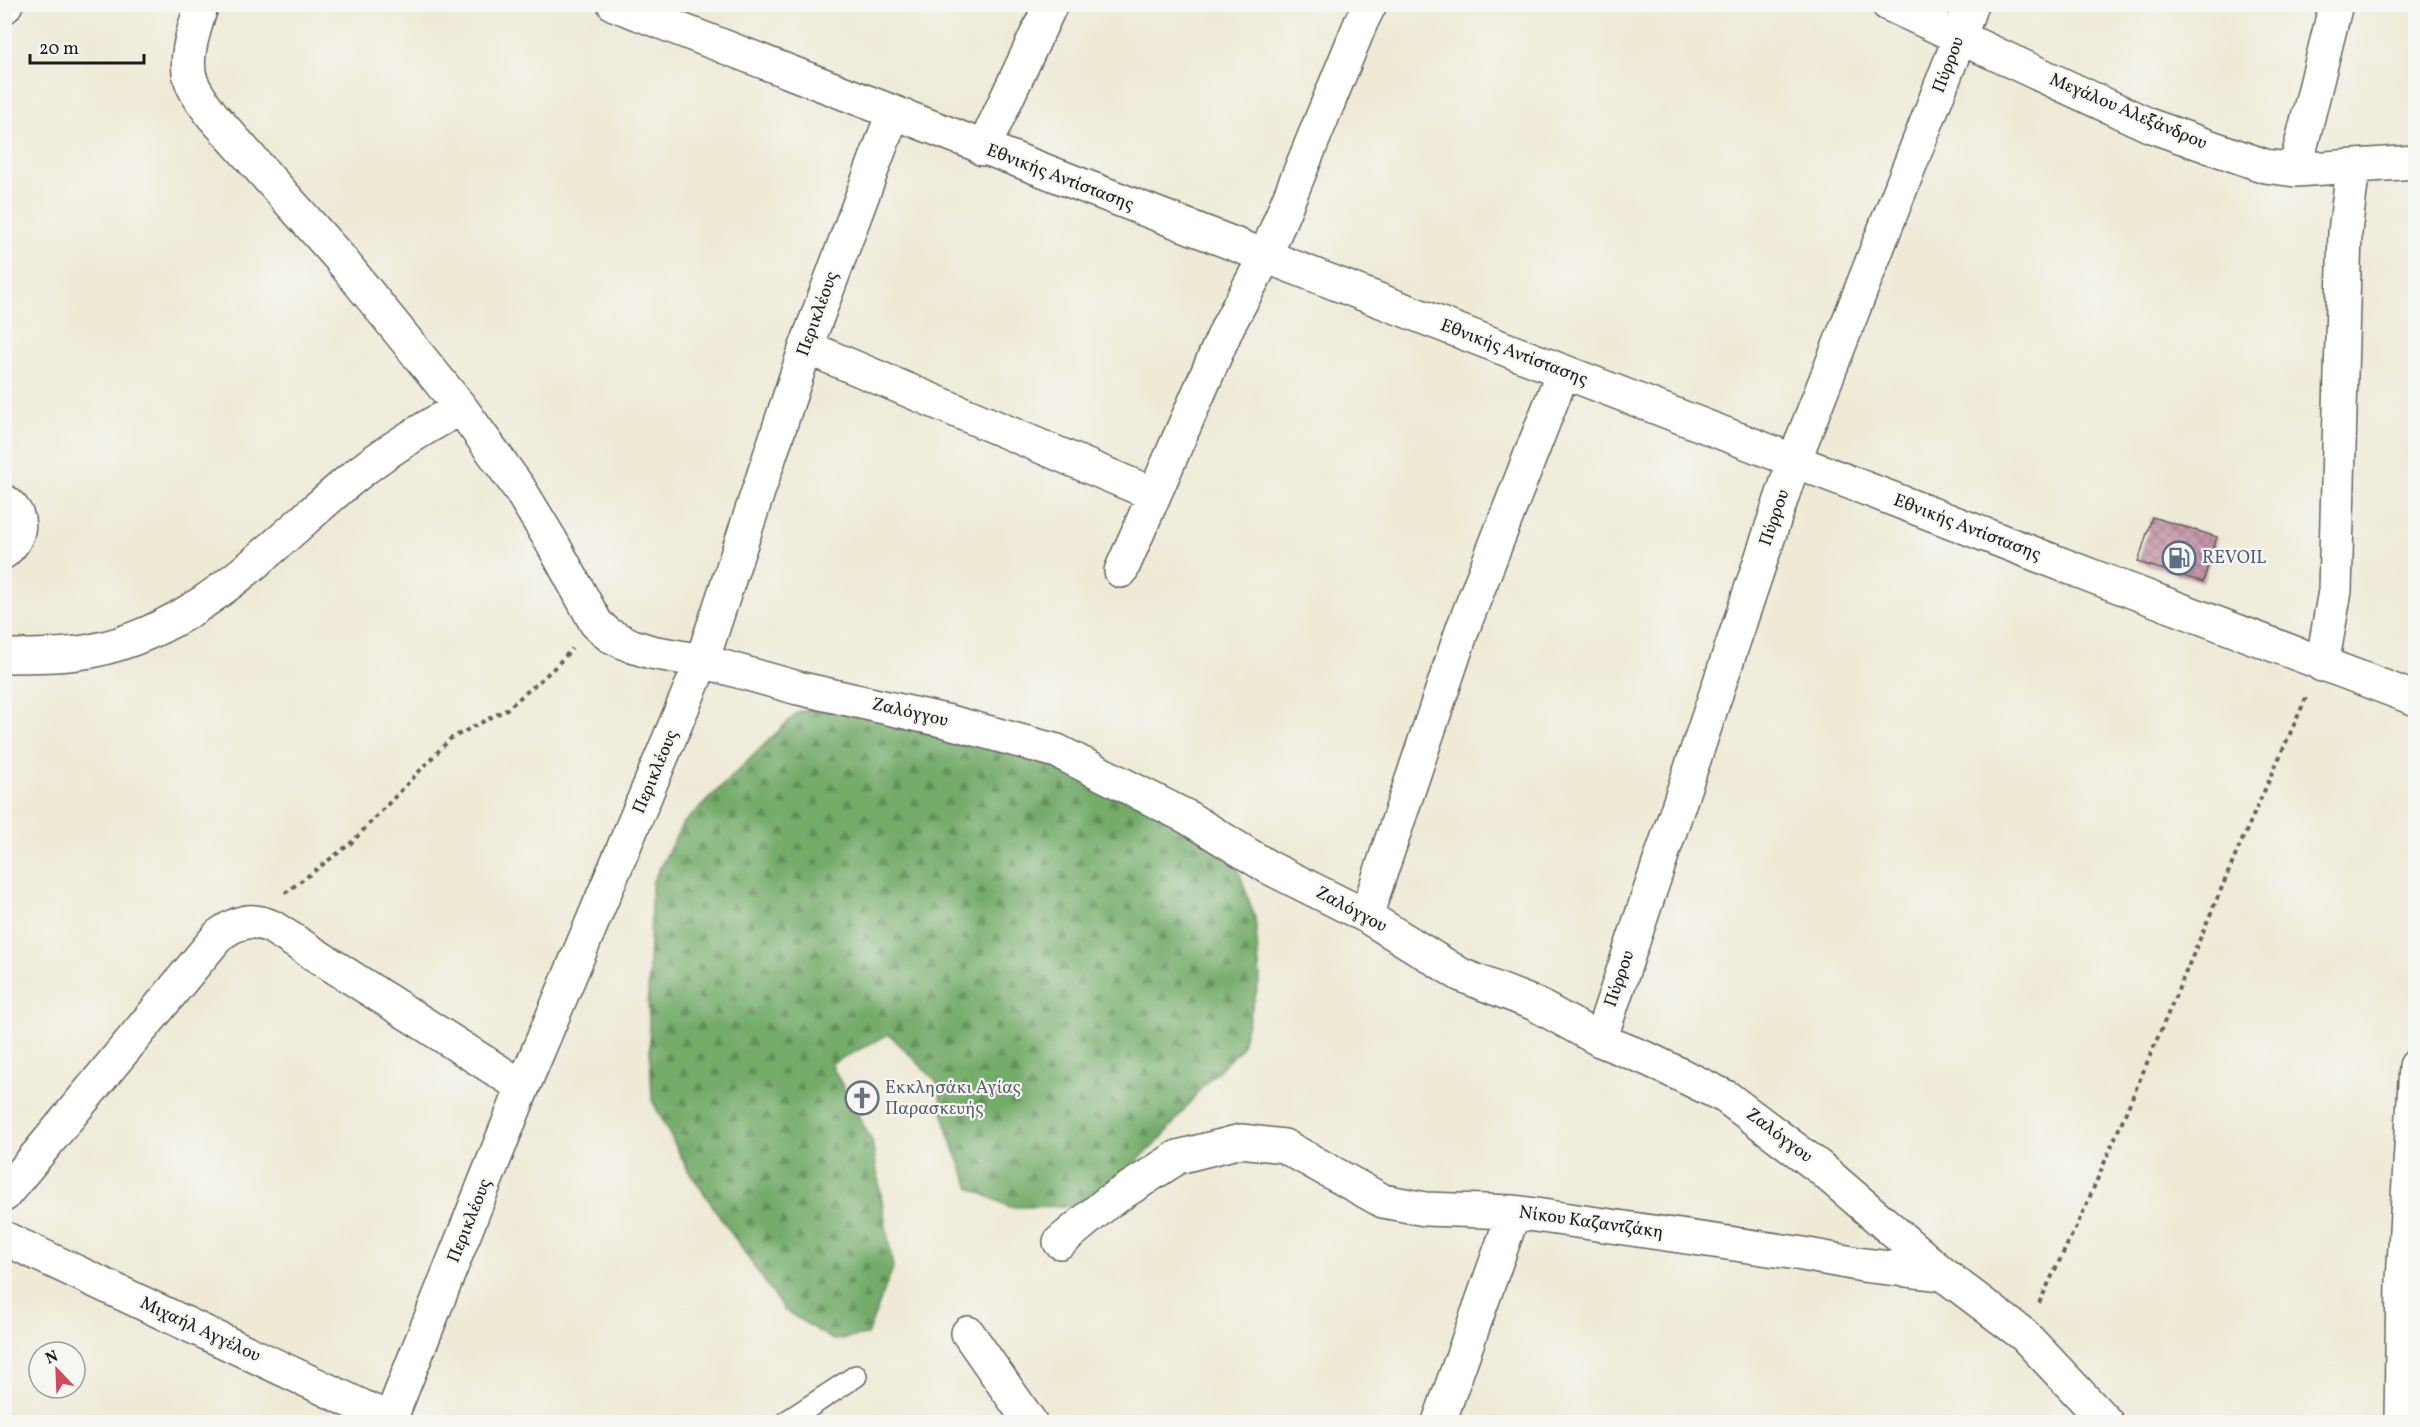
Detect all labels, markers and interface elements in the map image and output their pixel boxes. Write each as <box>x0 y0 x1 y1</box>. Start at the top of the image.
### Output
scale bar <box>30 27 144 65</box>
street label: Πύρρου <box>1927 33 1971 97</box>
text: 20 m <box>39 37 79 62</box>
street label: Μεγάλου Αλεξάνδρου <box>2045 68 2211 156</box>
street label: Εθνικής Αντίστασης <box>983 138 1137 218</box>
street label: Περικλέους <box>791 268 845 360</box>
street label: Εθνικής Αντίστασης <box>1437 313 1591 393</box>
street label: Πύρρου <box>1754 486 1796 550</box>
street label: Εθνικής Αντίστασης <box>1890 488 2044 568</box>
fuel station icon: REVOIL <box>2161 540 2197 576</box>
place label: REVOIL <box>2202 546 2266 571</box>
street label: Ζαλόγγου <box>869 692 951 734</box>
street label: Περικλέους <box>627 726 685 818</box>
street label: Ζαλόγγου <box>1311 881 1391 939</box>
street label: Πύρρου <box>1599 947 1641 1011</box>
place label: Εκκλησάκι Αγίας Παρασκευής <box>885 1076 1021 1122</box>
church icon: Εκκλησάκι Αγίας Παρασκευής <box>844 1080 880 1116</box>
street label: Ζαλόγγου <box>1741 1103 1817 1169</box>
street label: Περικλέους <box>442 1175 498 1267</box>
street label: Νίκου Καζαντζάκη <box>1517 1200 1665 1246</box>
street label: Μιχαήλ Αγγέλου <box>136 1291 264 1369</box>
north arrow <box>27 1340 87 1400</box>
text: N <box>42 1345 62 1370</box>

